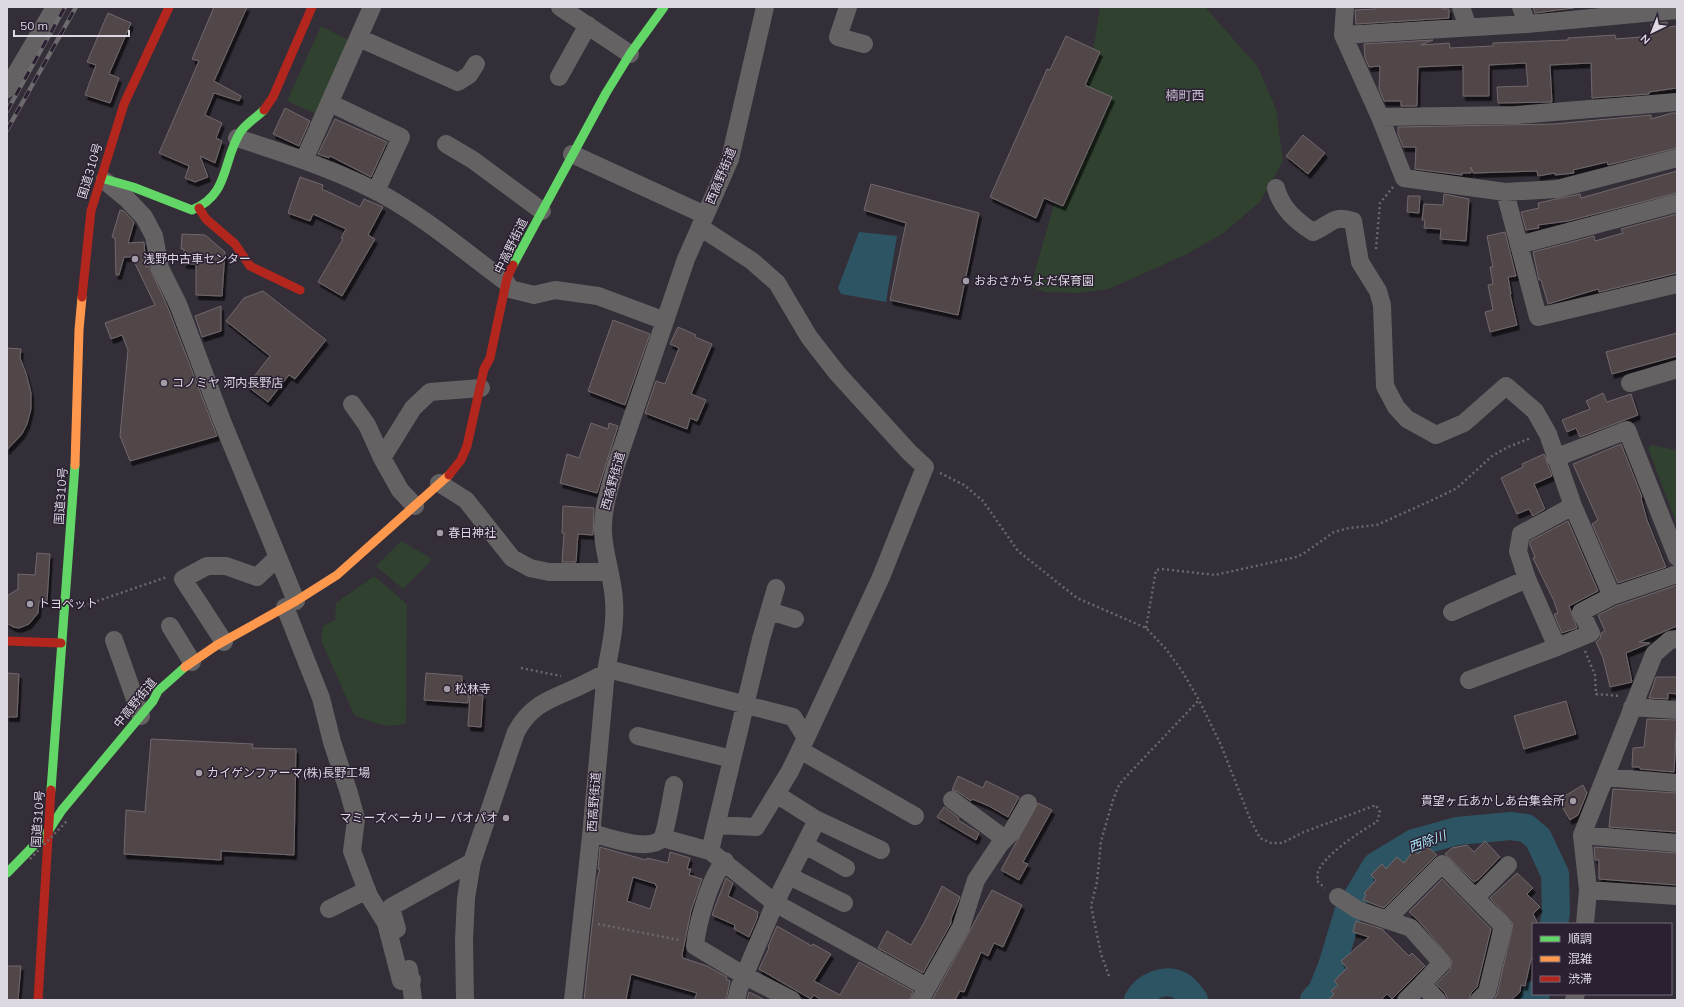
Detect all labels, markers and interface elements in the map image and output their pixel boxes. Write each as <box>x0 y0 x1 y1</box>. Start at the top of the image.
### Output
scale bar <box>14 12 129 38</box>
north arrow <box>1632 12 1672 52</box>
text: 50 m <box>20 18 48 33</box>
text: N <box>1637 31 1653 47</box>
district label: 楠町西 <box>1165 87 1205 103</box>
street label: 国道310号 <box>74 141 105 201</box>
street label: 西高野街道 <box>702 145 739 206</box>
street label: 中高野街道 <box>491 216 530 276</box>
place label: 浅野中古車センター <box>143 251 251 266</box>
marker: 浅野中古車センター <box>130 254 140 264</box>
place label: おおさかちよだ保育園 <box>974 273 1094 288</box>
marker: おおさかちよだ保育園 <box>961 276 971 286</box>
place label: コノミヤ 河内長野店 <box>172 375 283 390</box>
marker: コノミヤ 河内長野店 <box>159 378 169 388</box>
street label: 西高野街道 <box>598 450 628 512</box>
street label: 国道310号 <box>51 467 70 525</box>
place label: 春日神社 <box>448 525 496 540</box>
marker: 春日神社 <box>435 528 445 538</box>
place label: トヨペット <box>38 596 98 611</box>
marker: トヨペット <box>25 599 35 609</box>
street label: 中高野街道 <box>110 675 159 731</box>
place label: 松林寺 <box>455 681 491 696</box>
marker: 松林寺 <box>442 684 452 694</box>
place label: カイゲンファーマ(株)長野工場 <box>207 765 370 780</box>
marker: カイゲンファーマ(株)長野工場 <box>194 768 204 778</box>
street label: 西高野街道 <box>584 772 603 832</box>
street label: 国道310号 <box>28 790 47 848</box>
place label: 貴望ヶ丘あかしあ台集会所 <box>1421 793 1565 808</box>
marker: 貴望ヶ丘あかしあ台集会所 <box>1568 796 1578 806</box>
place label: マミーズベーカリー パオパオ <box>339 810 498 825</box>
marker: マミーズベーカリー パオパオ <box>501 813 511 823</box>
water label: 西除川 <box>1406 826 1450 855</box>
legend <box>1532 923 1672 995</box>
text: 順調 <box>1568 931 1592 946</box>
text: 混雑 <box>1568 951 1592 966</box>
text: 渋滞 <box>1568 971 1592 986</box>

